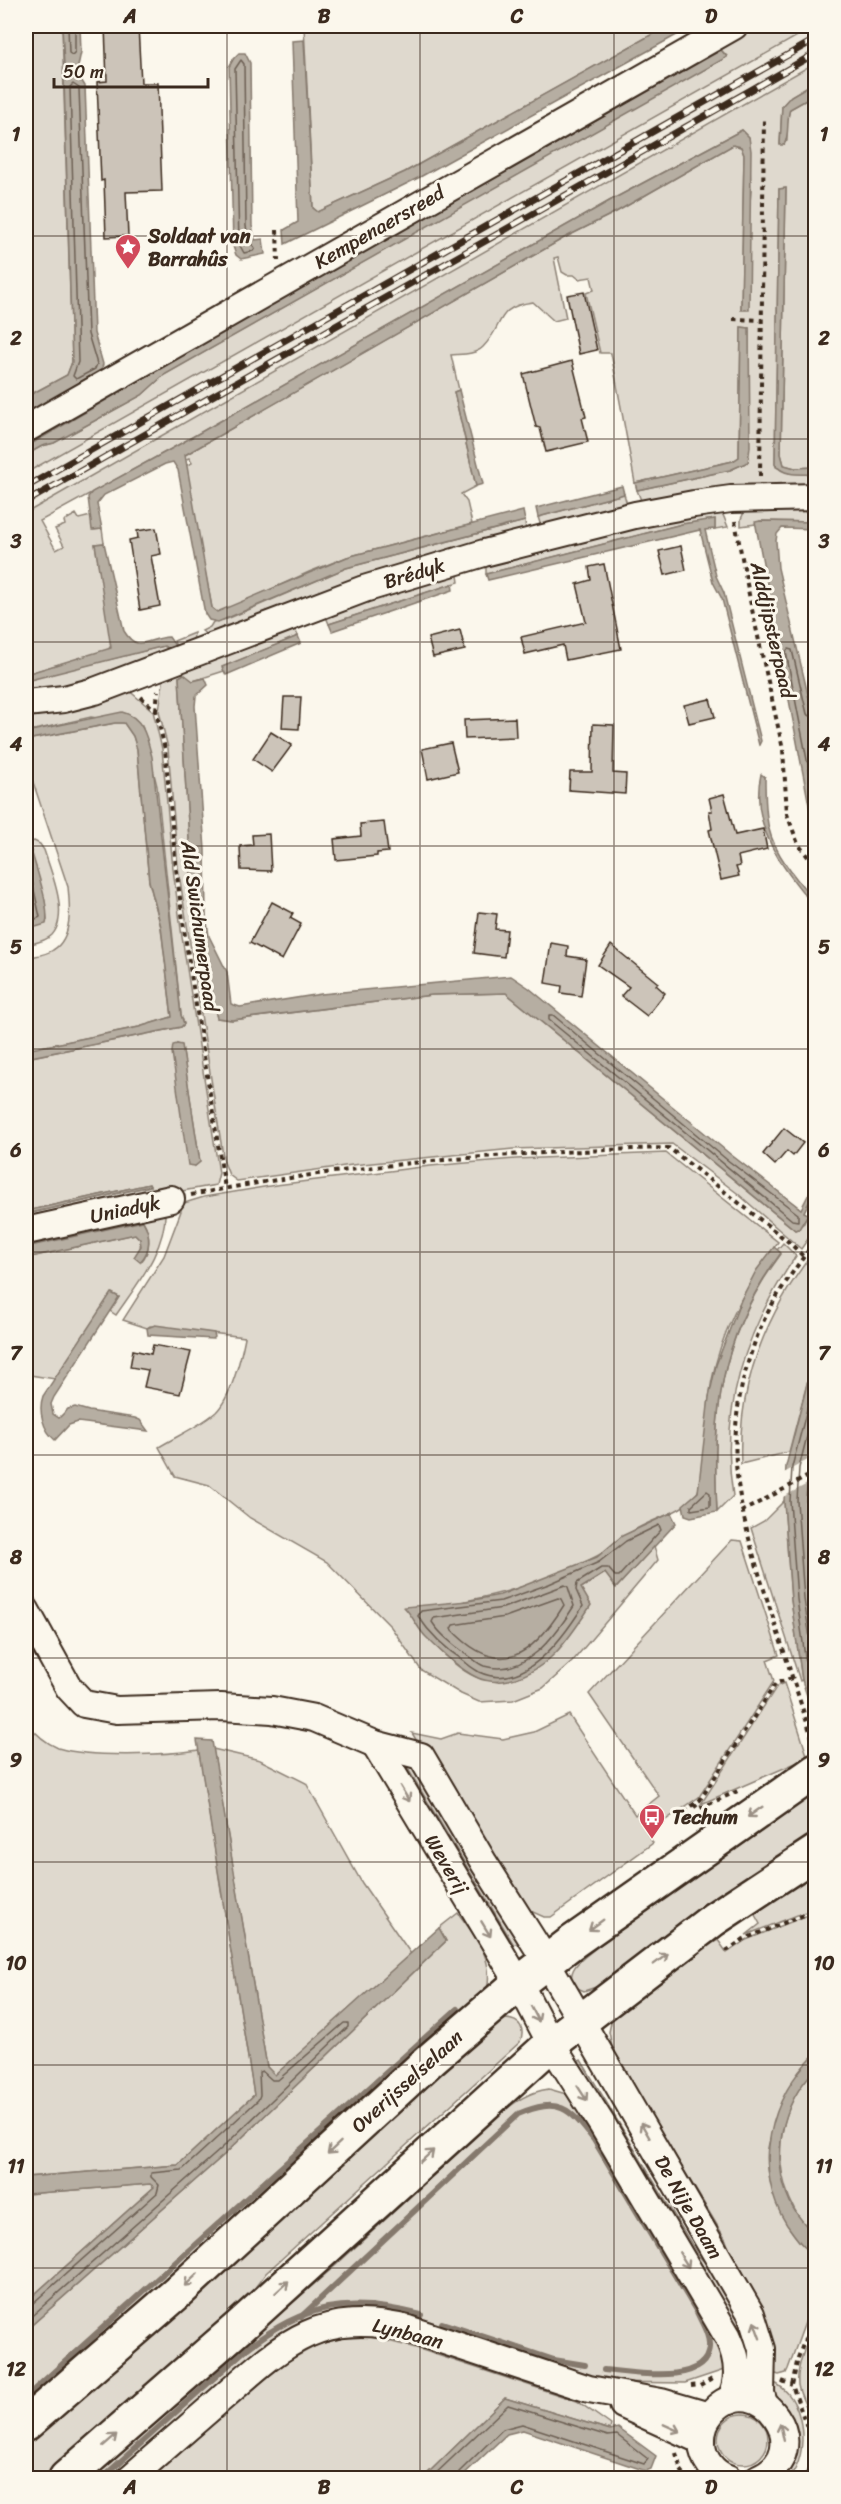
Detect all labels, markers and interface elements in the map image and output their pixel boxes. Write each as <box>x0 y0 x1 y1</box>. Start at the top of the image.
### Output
text: A <box>122 0 137 34</box>
text: B <box>318 0 331 34</box>
text: C <box>510 0 524 34</box>
text: D <box>705 0 718 34</box>
scale bar <box>54 51 208 89</box>
text: 50 m <box>63 56 104 88</box>
text: 1 <box>12 117 21 152</box>
text: 1 <box>820 117 829 152</box>
street label: Kempenaersreed <box>307 175 452 279</box>
place label: Soldaat van Barrahûs <box>147 219 251 277</box>
place icon: Soldaat van Barrahûs <box>113 232 143 270</box>
text: 2 <box>9 321 22 356</box>
text: 2 <box>817 321 830 356</box>
text: 3 <box>10 524 22 559</box>
text: 3 <box>818 524 830 559</box>
street label: Brédyk <box>379 547 450 599</box>
street label: Alddjipsterpaad <box>740 557 806 703</box>
text: 4 <box>9 727 23 762</box>
text: 4 <box>817 727 831 762</box>
street label: Ald Swichumerpaad <box>170 837 229 1015</box>
text: 5 <box>10 930 22 965</box>
text: 5 <box>818 930 830 965</box>
text: 6 <box>9 1133 22 1168</box>
text: 6 <box>817 1133 830 1168</box>
street label: Uniadyk <box>87 1185 164 1234</box>
text: 7 <box>10 1336 23 1371</box>
text: 7 <box>818 1336 831 1371</box>
text: 8 <box>9 1540 23 1575</box>
text: 8 <box>817 1540 831 1575</box>
text: 9 <box>10 1743 22 1778</box>
text: 9 <box>818 1743 830 1778</box>
one-way arrow <box>400 1785 412 1802</box>
place label: Techum <box>672 1800 738 1835</box>
bus stop icon: Techum <box>637 1802 667 1840</box>
one-way arrow <box>748 1806 764 1818</box>
street label: Weverij <box>415 1827 479 1902</box>
one-way arrow <box>588 1918 604 1931</box>
one-way arrow <box>481 1920 493 1937</box>
text: 10 <box>5 1946 27 1981</box>
text: 10 <box>813 1946 835 1981</box>
one-way arrow <box>652 1953 668 1965</box>
one-way arrow <box>530 2004 541 2022</box>
street label: Overijsselselaan <box>343 2021 472 2142</box>
one-way arrow <box>576 2085 589 2102</box>
one-way arrow <box>638 2122 650 2139</box>
one-way arrow <box>327 2141 342 2155</box>
street label: De Nije Daam <box>644 2148 733 2266</box>
text: 11 <box>7 2149 25 2184</box>
one-way arrow <box>419 2149 434 2163</box>
text: 11 <box>815 2149 833 2184</box>
one-way arrow <box>678 2251 690 2268</box>
one-way arrow <box>184 2273 199 2287</box>
one-way arrow <box>274 2280 289 2294</box>
street label: Lynbaan <box>369 2308 447 2359</box>
one-way arrow <box>750 2321 761 2340</box>
text: 12 <box>6 2352 27 2387</box>
text: 12 <box>814 2352 835 2387</box>
one-way arrow <box>776 2422 787 2442</box>
one-way arrow <box>662 2423 681 2434</box>
one-way arrow <box>102 2433 117 2447</box>
text: A <box>122 2470 137 2504</box>
text: B <box>318 2470 331 2504</box>
text: C <box>510 2470 524 2504</box>
text: D <box>705 2470 718 2504</box>

